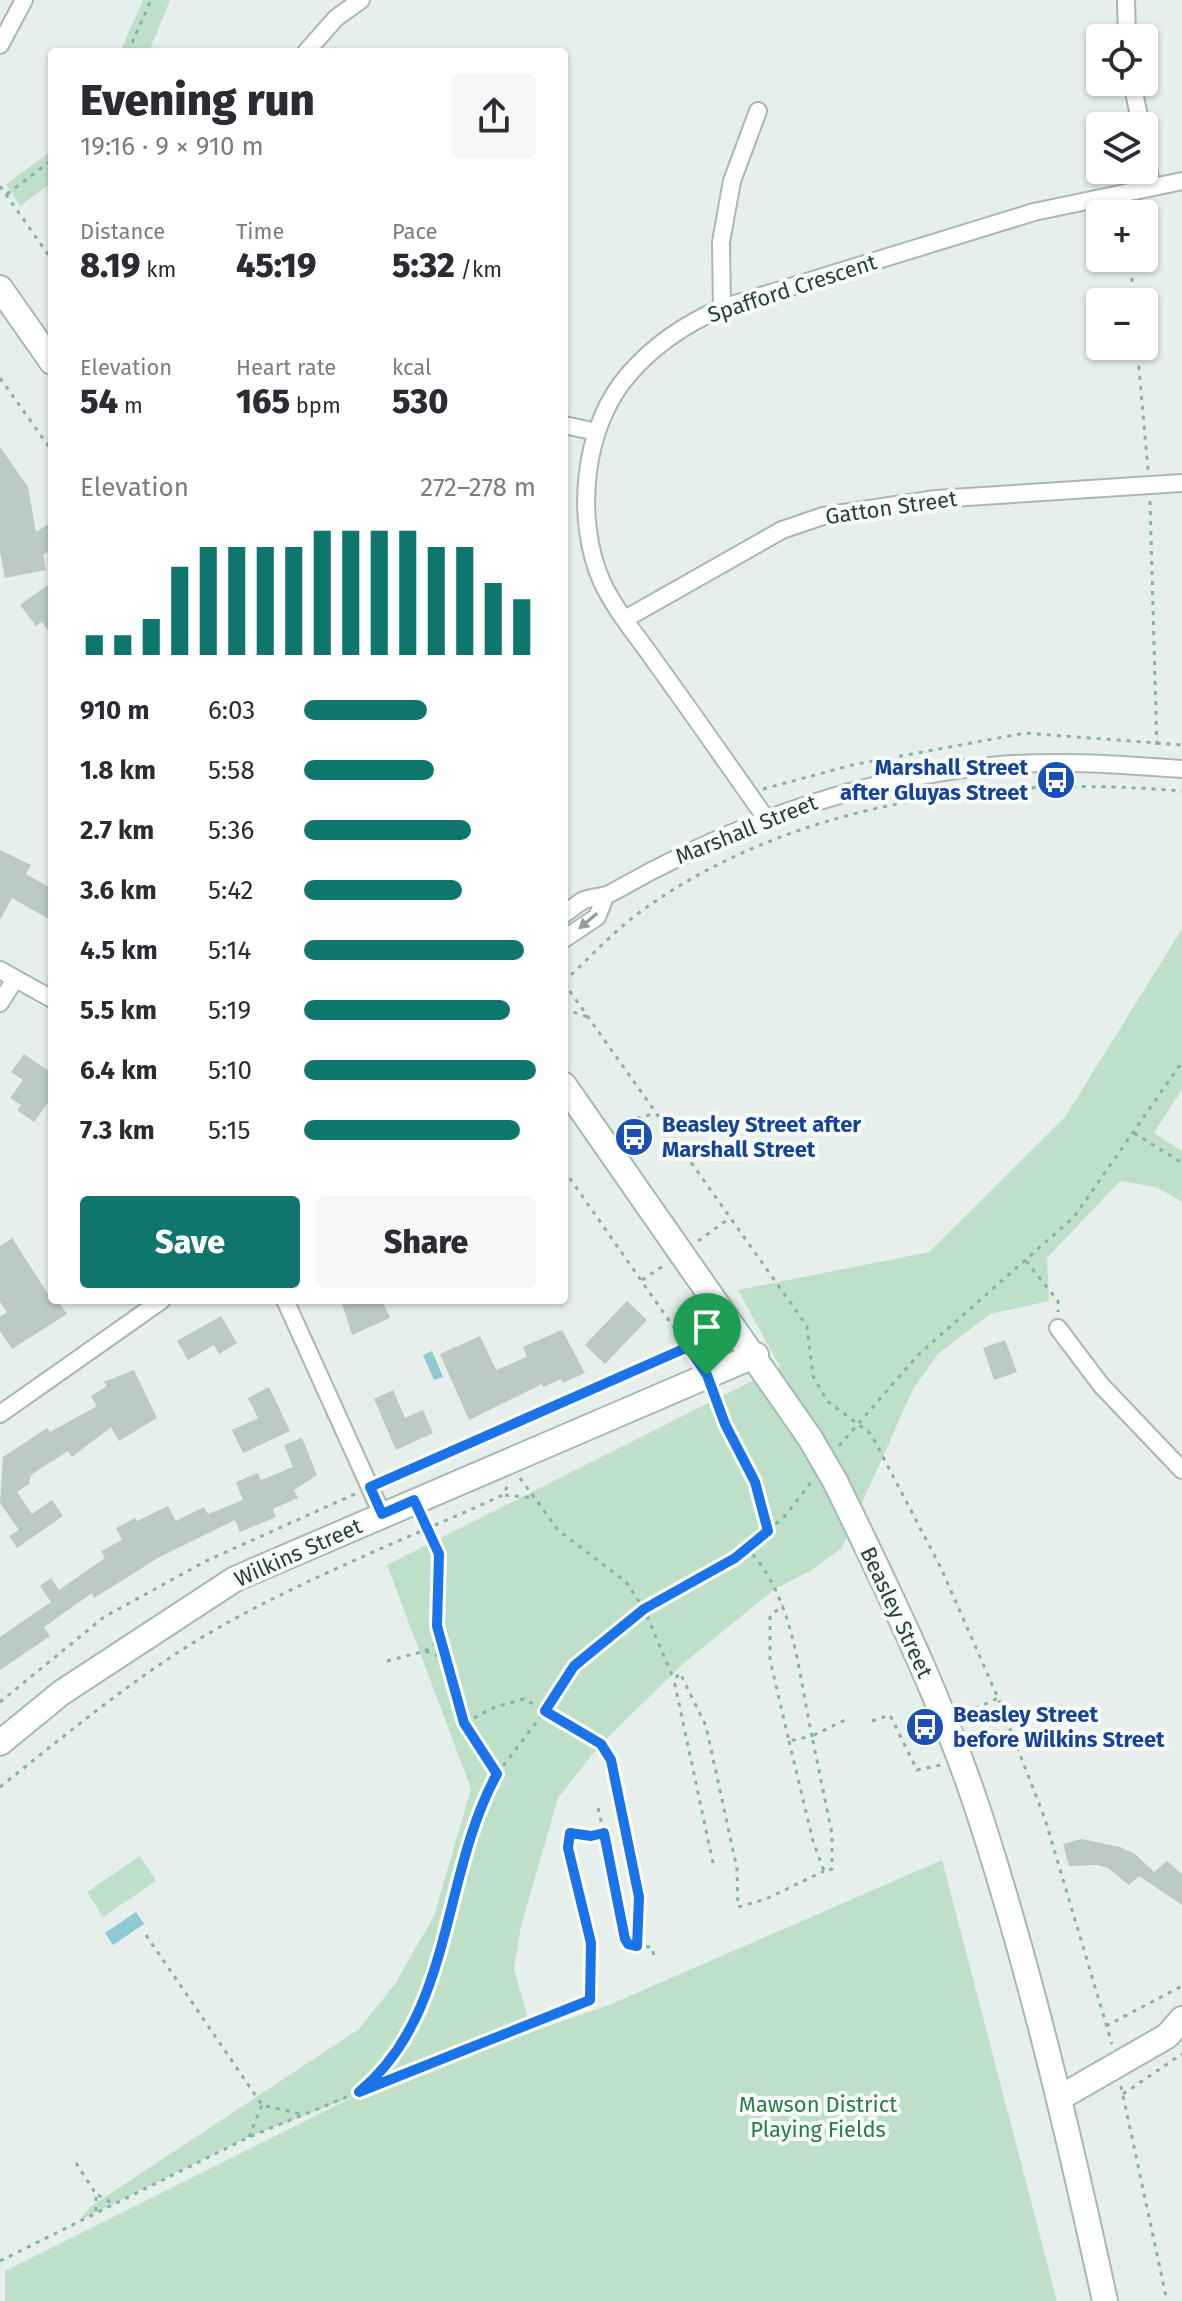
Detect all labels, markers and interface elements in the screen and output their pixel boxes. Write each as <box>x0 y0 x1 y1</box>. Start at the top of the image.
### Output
map controls <box>1086 24 1158 360</box>
button: locate <box>1086 24 1158 96</box>
text: Evening run <box>80 74 315 127</box>
button: share <box>452 74 536 158</box>
button: layers <box>1086 112 1158 184</box>
text: 19:16 · 9 × 910 m <box>80 131 264 162</box>
button: + <box>1086 200 1158 272</box>
text: Distance <box>80 218 165 245</box>
text: Time <box>236 218 284 245</box>
text: Pace <box>392 218 438 245</box>
text: 8.19 <box>80 245 140 286</box>
text: 45:19 <box>236 245 316 286</box>
text: 5:32 <box>392 245 455 286</box>
street label: Spafford Crescent <box>704 248 880 329</box>
text: km <box>140 256 176 283</box>
text: /km <box>455 256 502 283</box>
button: − <box>1086 288 1158 360</box>
text: Elevation <box>80 354 172 381</box>
text: Heart rate <box>236 354 336 381</box>
text: kcal <box>392 354 432 381</box>
text: 54 <box>80 381 118 422</box>
text: 165 <box>236 381 290 422</box>
text: 530 <box>392 381 448 422</box>
text: m <box>118 392 143 419</box>
text: bpm <box>290 392 341 419</box>
text: Elevation <box>80 472 189 503</box>
text: 272–278 m <box>420 472 536 503</box>
street label: Gatton Street <box>824 485 959 530</box>
text: 910 m <box>80 695 149 726</box>
text: 6:03 <box>208 695 255 726</box>
place label: Marshall Street after Gluyas Street <box>840 754 1028 806</box>
text: 1.8 km <box>80 755 156 786</box>
text: 5:58 <box>208 755 255 786</box>
bus stop icon: Marshall Street after Gluyas Street <box>1035 759 1077 801</box>
street label: Marshall Street <box>671 789 821 870</box>
text: 2.7 km <box>80 815 154 846</box>
text: 5:36 <box>208 815 254 846</box>
text: 3.6 km <box>80 875 157 906</box>
text: 5:42 <box>208 875 253 906</box>
one-way arrow <box>578 912 598 930</box>
text: 4.5 km <box>80 935 158 966</box>
text: 5:14 <box>208 935 251 966</box>
text: 5.5 km <box>80 995 157 1026</box>
text: 5:19 <box>208 995 251 1026</box>
text: 6.4 km <box>80 1055 158 1086</box>
text: 5:10 <box>208 1055 252 1086</box>
place label: Beasley Street after Marshall Street <box>662 1111 861 1163</box>
text: 7.3 km <box>80 1115 155 1146</box>
text: 5:15 <box>208 1115 251 1146</box>
bus stop icon: Beasley Street after Marshall Street <box>613 1116 655 1158</box>
button: Save <box>80 1196 300 1288</box>
button: Share <box>316 1196 536 1288</box>
pin <box>673 1293 741 1375</box>
icon: arrive <box>685 1305 729 1349</box>
street label: Wilkins Street <box>230 1512 366 1593</box>
street label: Beasley Street <box>854 1542 939 1682</box>
place label: Beasley Street before Wilkins Street <box>953 1701 1165 1753</box>
bus stop icon: Beasley Street before Wilkins Street <box>904 1706 946 1748</box>
park label: Mawson District Playing Fields <box>739 2091 897 2143</box>

